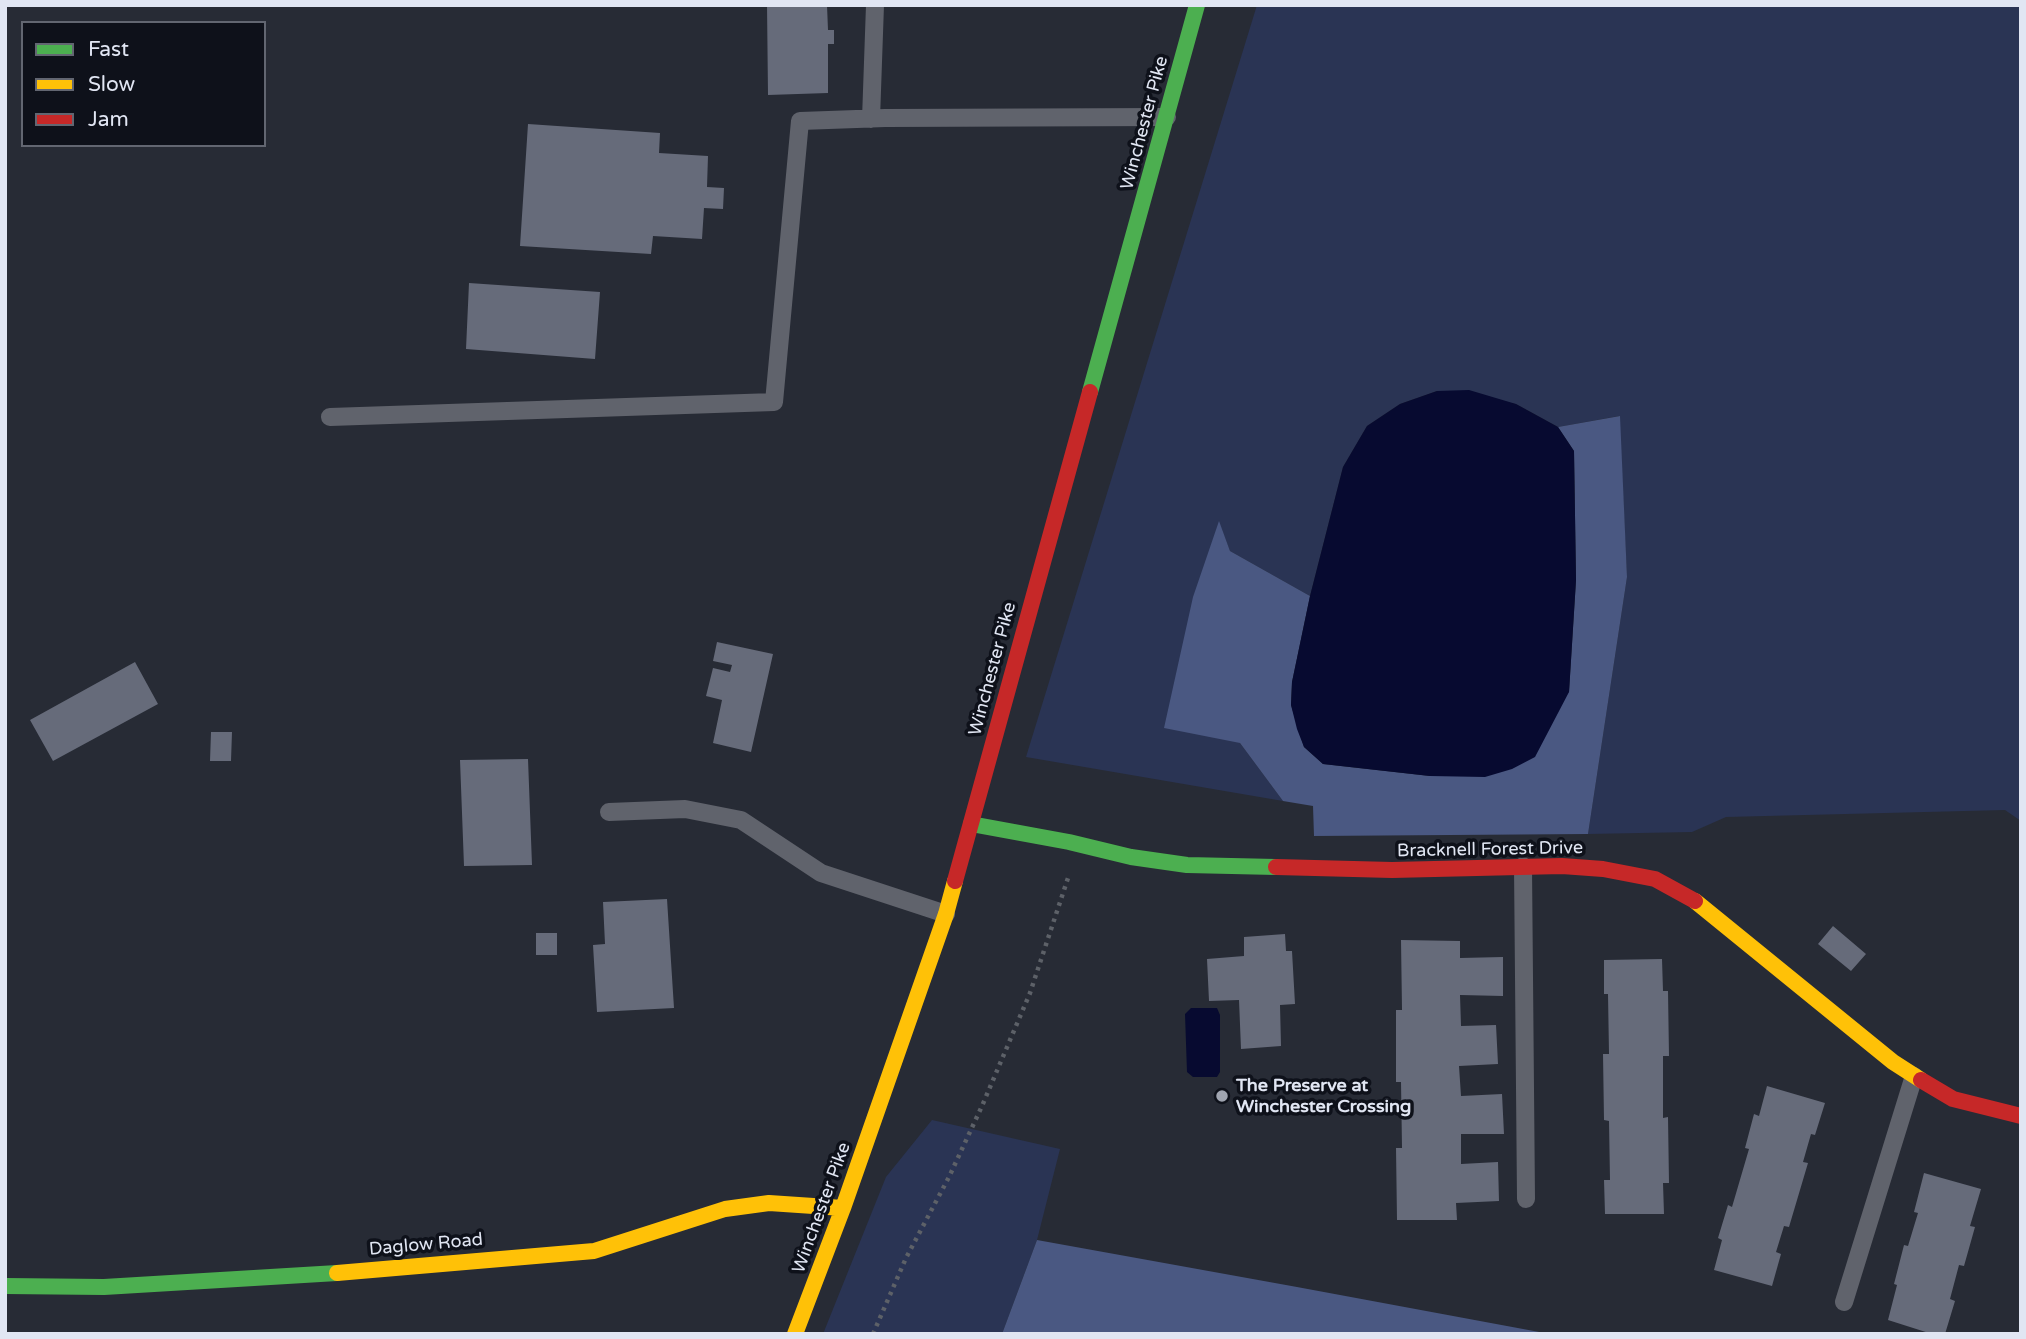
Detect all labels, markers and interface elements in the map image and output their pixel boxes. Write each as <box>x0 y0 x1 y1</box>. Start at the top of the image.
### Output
legend <box>21 21 266 147</box>
text: Fast <box>88 37 129 62</box>
street label: Winchester Pike <box>1117 54 1173 192</box>
text: Slow <box>88 72 135 97</box>
text: Jam <box>88 107 129 132</box>
street label: Winchester Pike <box>965 600 1021 738</box>
street label: Bracknell Forest Drive <box>1397 838 1583 862</box>
place label: The Preserve at Winchester Crossing <box>1236 1075 1411 1118</box>
marker: The Preserve at Winchester Crossing <box>1214 1088 1230 1104</box>
street label: Winchester Pike <box>788 1140 856 1276</box>
street label: Daglow Road <box>368 1229 484 1261</box>

